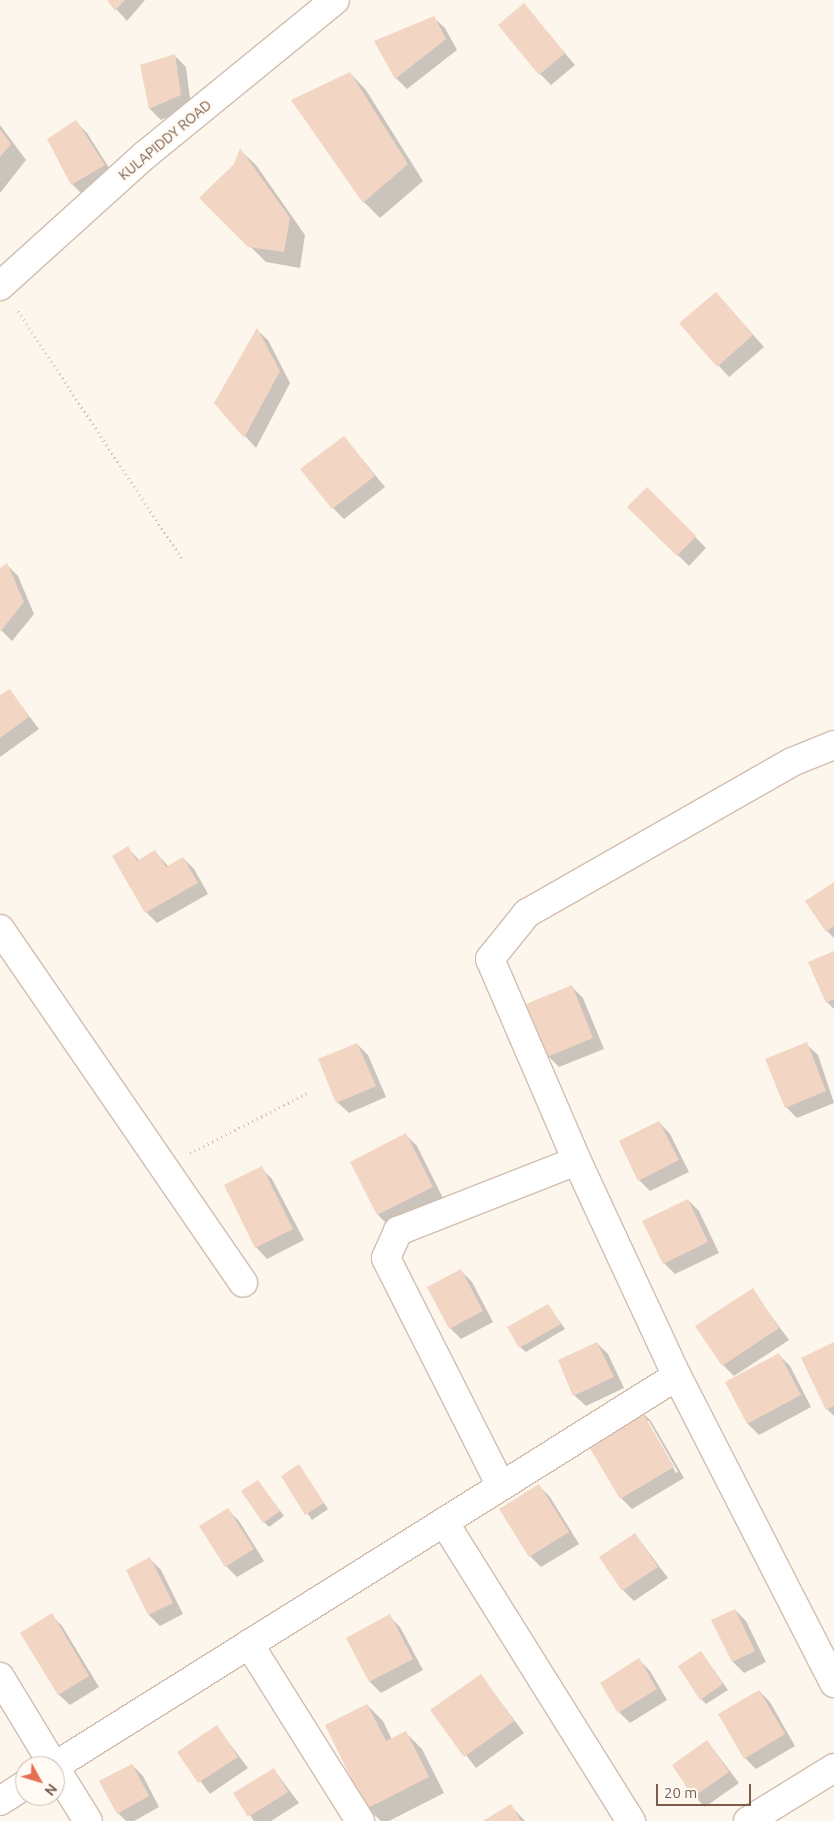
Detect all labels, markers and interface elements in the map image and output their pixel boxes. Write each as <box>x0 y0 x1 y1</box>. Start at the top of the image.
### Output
street label: KULAPIDDY ROAD <box>115 96 215 184</box>
north arrow <box>15 1756 65 1806</box>
scale bar <box>659 1774 754 1806</box>
text: N <box>41 1781 60 1799</box>
text: 20 m <box>664 1784 697 1801</box>

